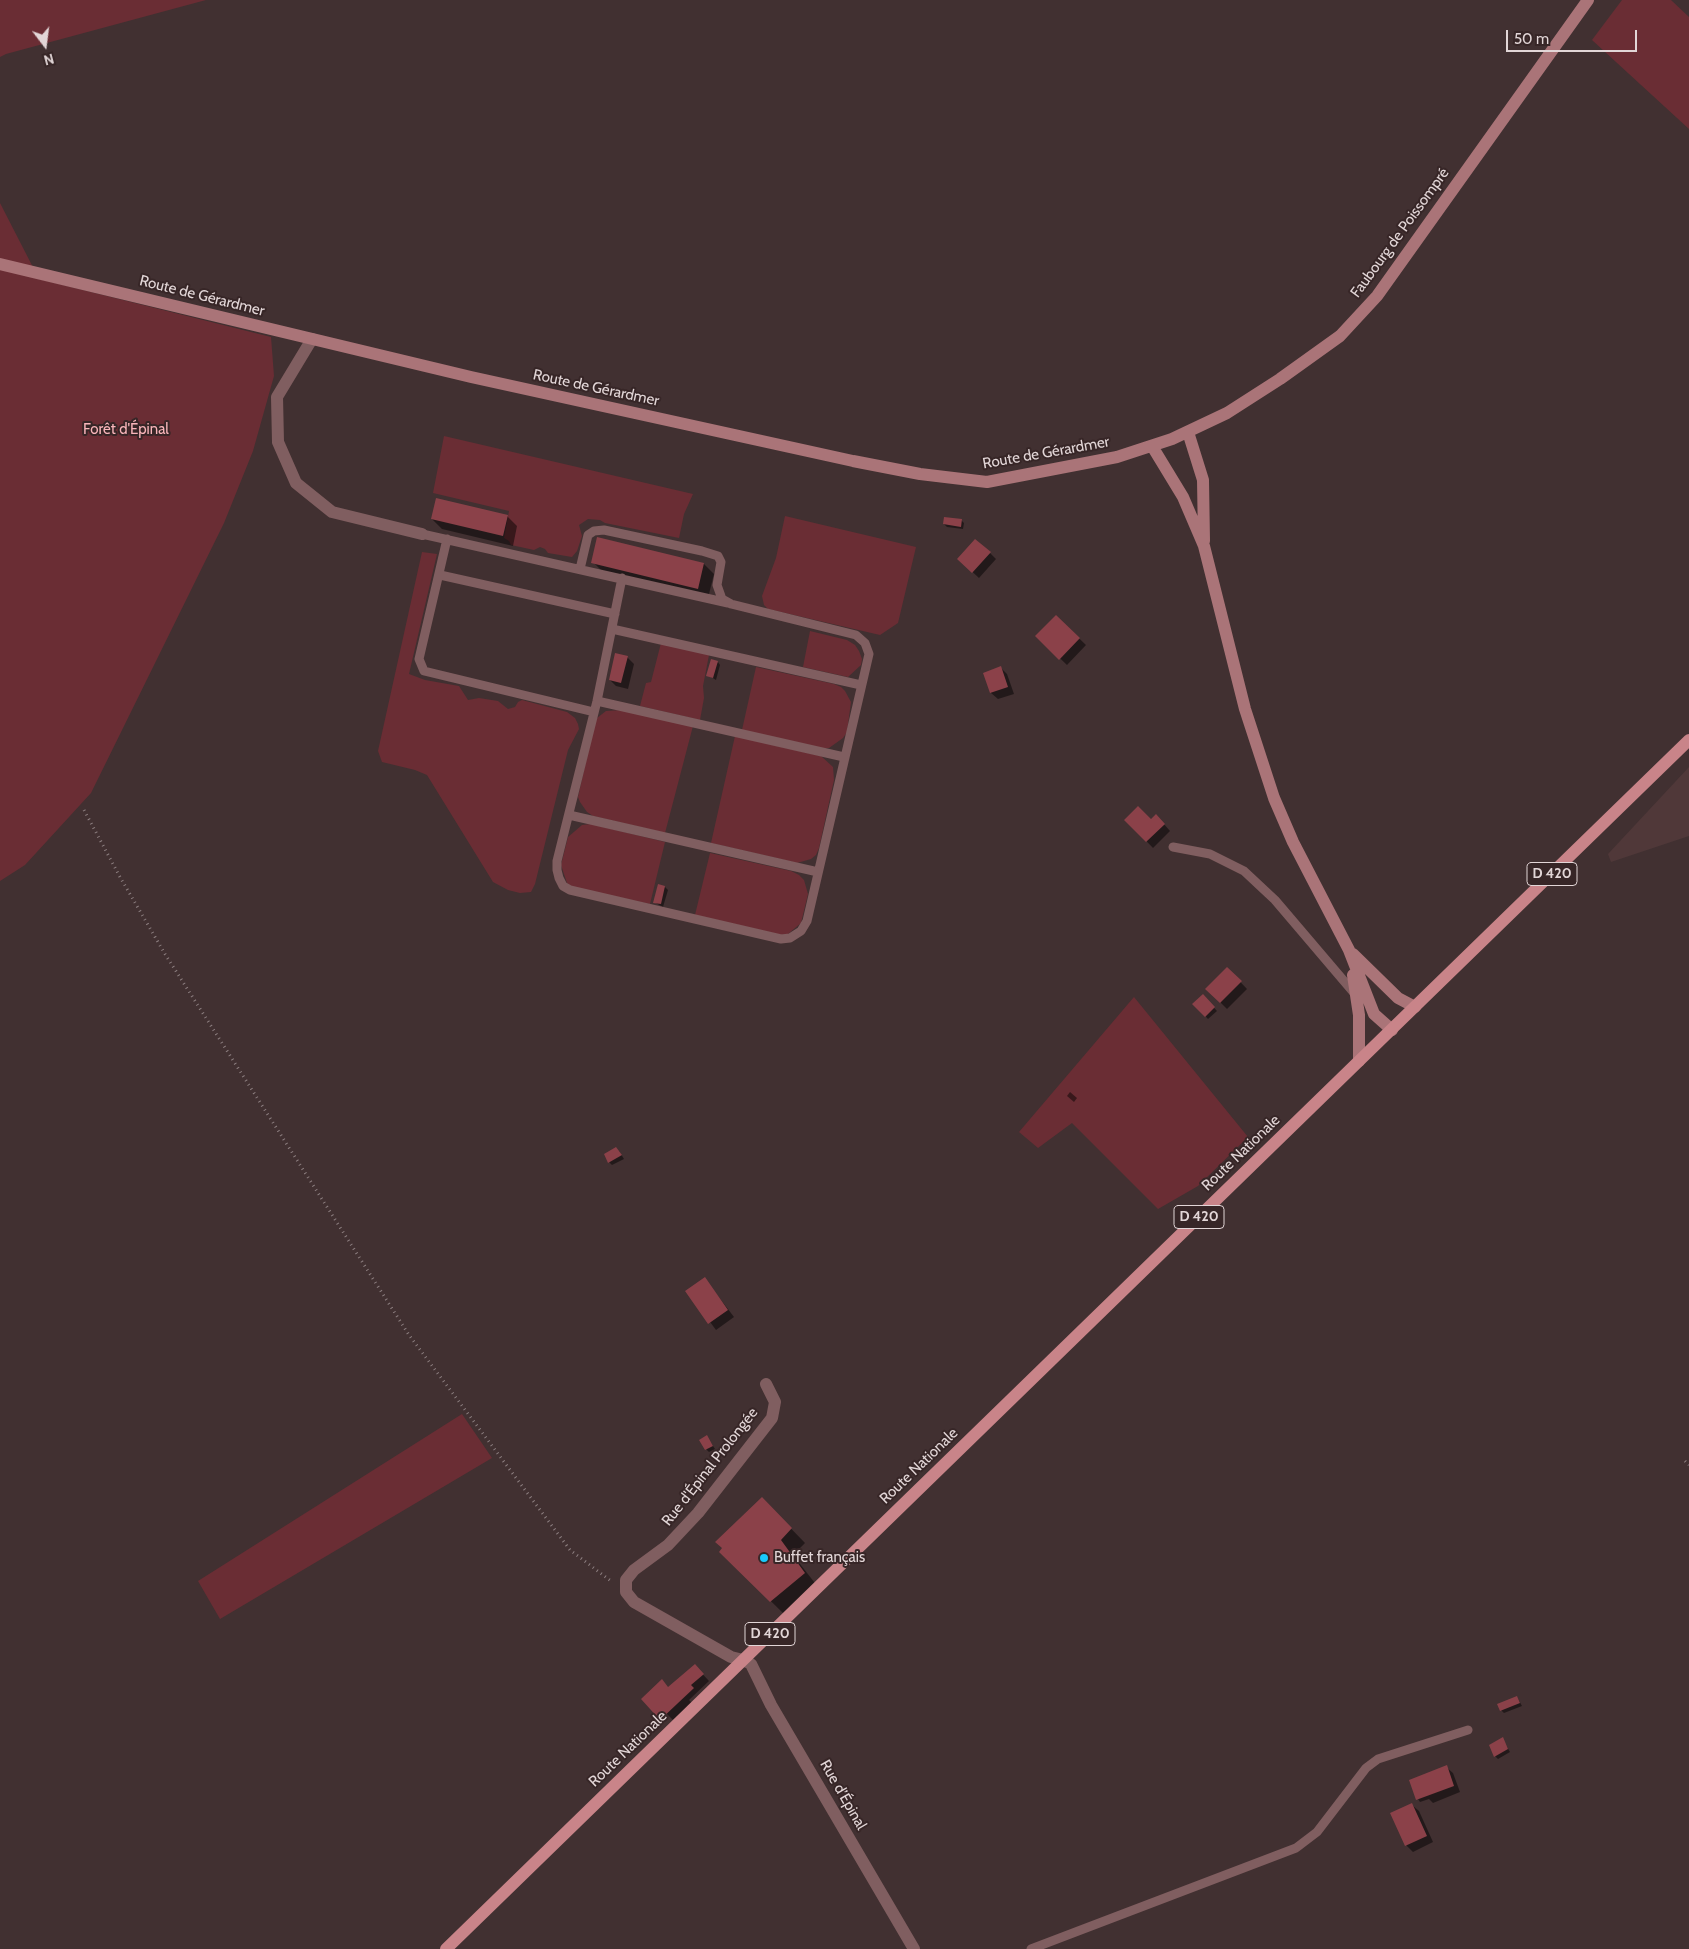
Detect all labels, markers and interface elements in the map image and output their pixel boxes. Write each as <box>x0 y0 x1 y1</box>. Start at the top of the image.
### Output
north arrow <box>20 20 70 70</box>
scale bar <box>1509 20 1640 52</box>
text: 50 m <box>1514 30 1549 48</box>
text: N <box>42 50 56 69</box>
street label: Faubourg de Poissompré <box>1347 165 1453 301</box>
street label: Route de Gérardmer <box>138 272 266 320</box>
street label: Route de Gérardmer <box>531 366 661 410</box>
park label: Forêt d'Épinal <box>83 421 169 439</box>
street label: Route de Gérardmer <box>981 433 1111 473</box>
road number: D 420 <box>1527 862 1577 886</box>
street label: Route Nationale <box>1198 1111 1284 1195</box>
road number: D 420 <box>1174 1206 1224 1228</box>
street label: Rue d'Épinal Prolongée <box>658 1404 762 1530</box>
street label: Route Nationale <box>876 1424 962 1508</box>
place label: Buffet français <box>774 1549 865 1567</box>
marker: Buffet français <box>758 1552 770 1564</box>
road number: D 420 <box>745 1622 795 1646</box>
street label: Route Nationale <box>585 1707 671 1791</box>
street label: Rue d’Épinal <box>816 1757 870 1833</box>

